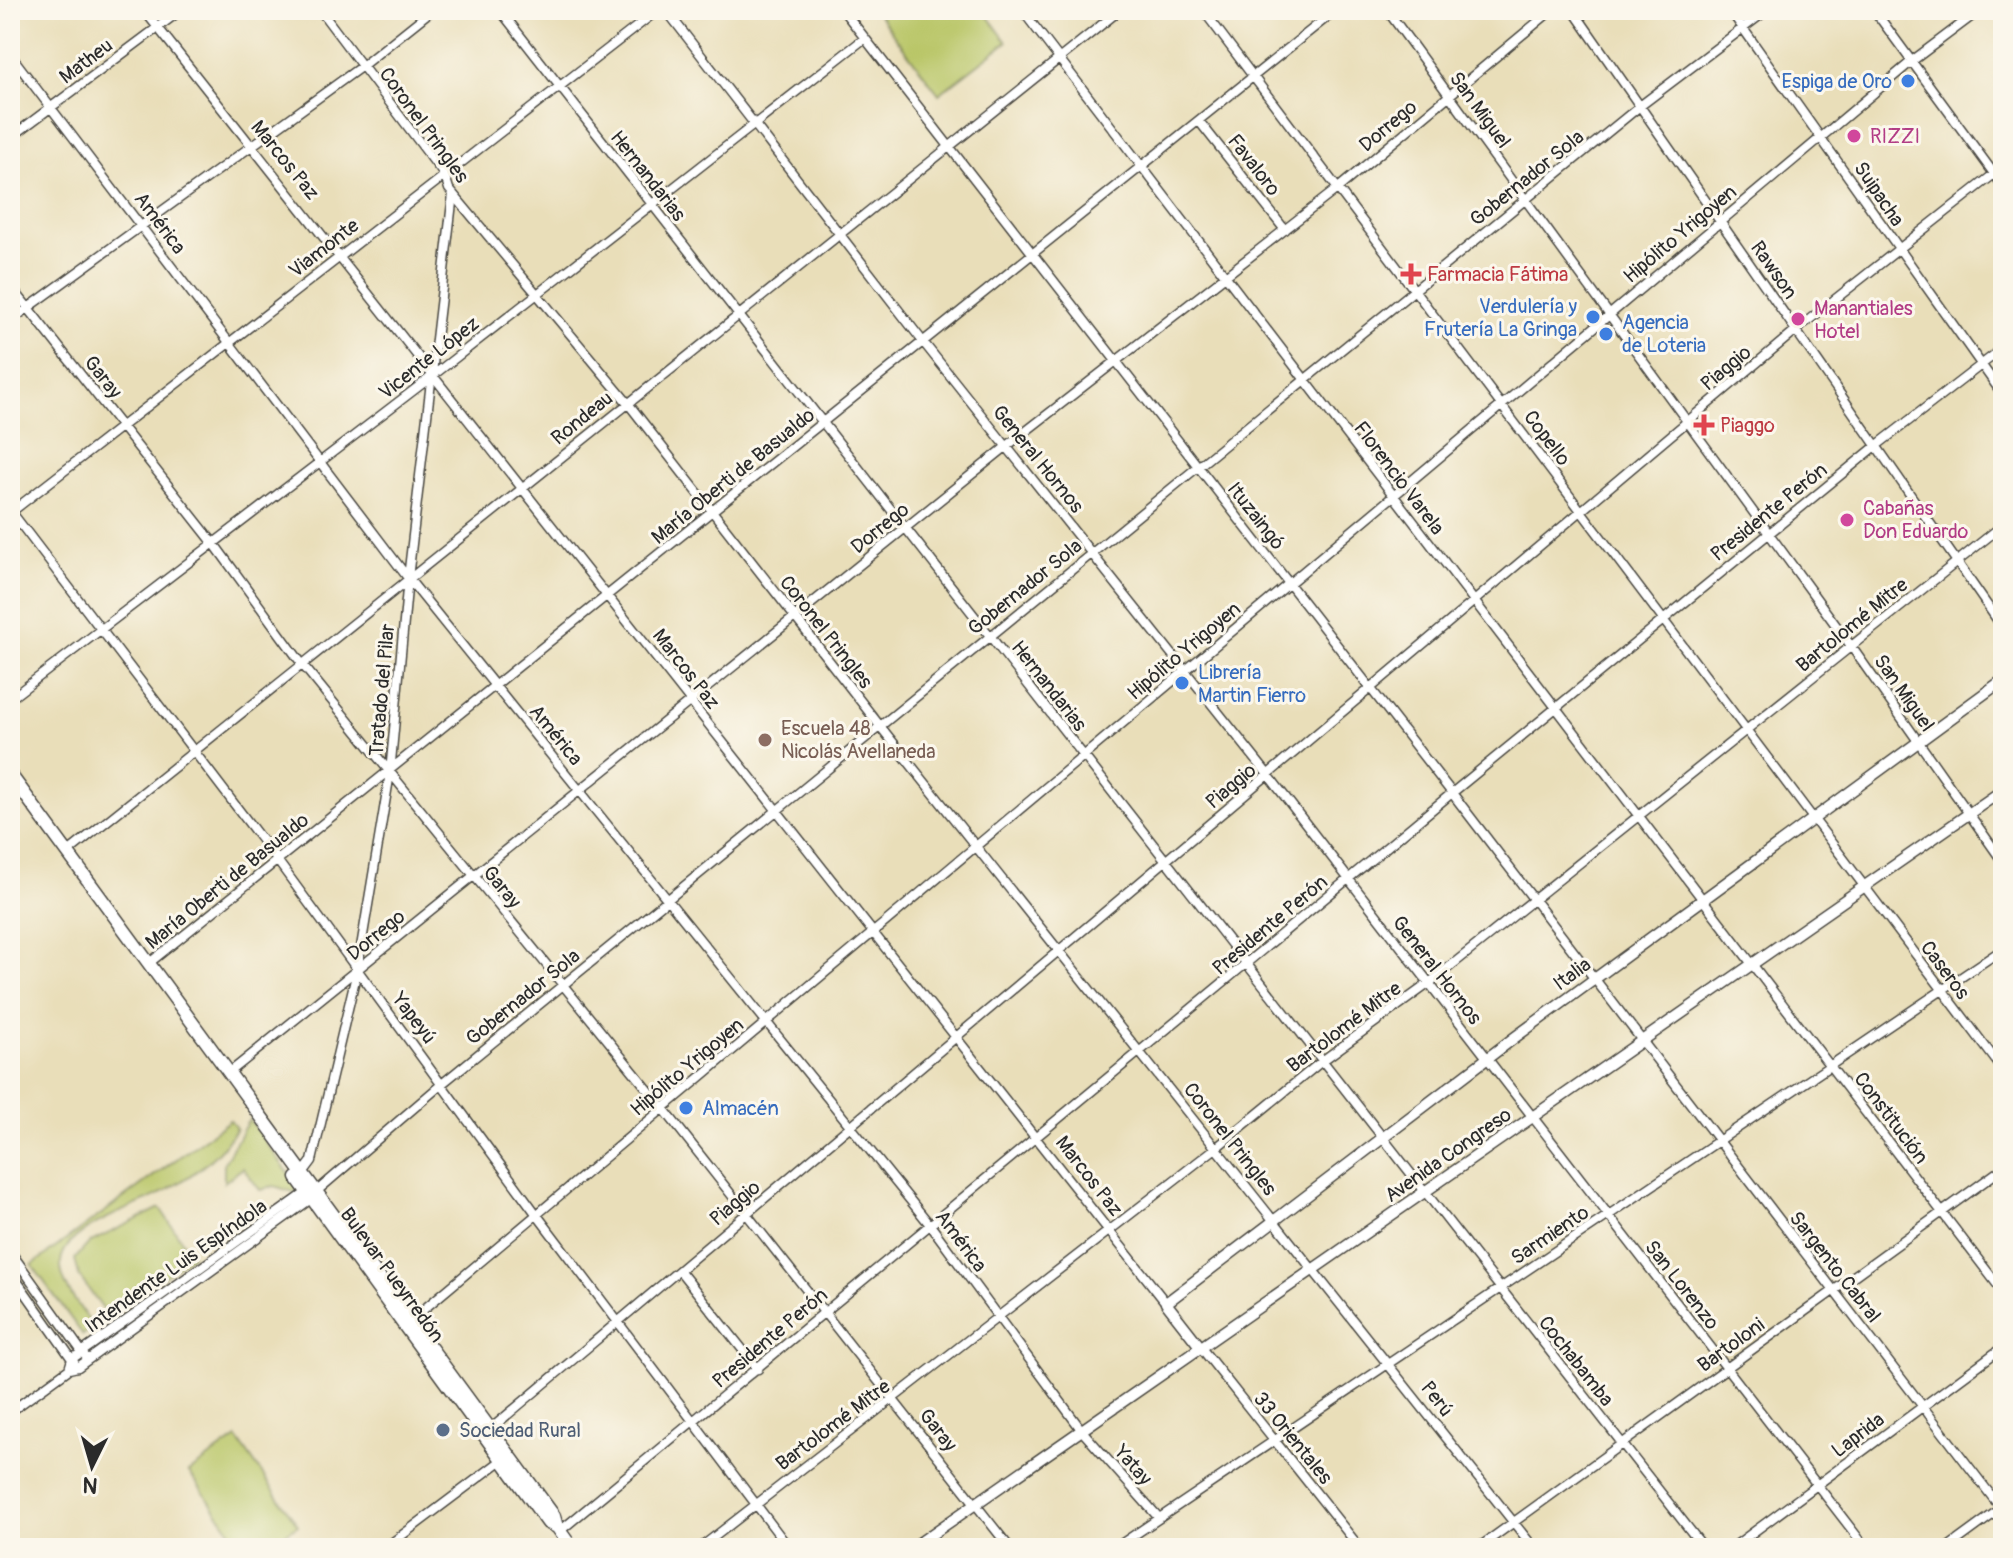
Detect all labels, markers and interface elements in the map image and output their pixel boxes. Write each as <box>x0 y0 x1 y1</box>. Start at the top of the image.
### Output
street label: Matheu <box>54 33 118 89</box>
street label: Coronel Pringles <box>374 62 474 188</box>
street label: San Miguel <box>1444 67 1516 153</box>
place label: Espiga de Oro <box>1782 69 1892 94</box>
marker: Espiga de Oro <box>1899 72 1917 90</box>
street label: Dorrego <box>1354 94 1422 157</box>
street label: Marcos Paz <box>245 115 325 205</box>
street label: Gobernador Sola <box>1465 124 1589 232</box>
place label: RIZZI <box>1870 124 1920 149</box>
street label: Hernandarias <box>605 126 691 226</box>
marker: RIZZI <box>1845 127 1863 145</box>
street label: Favaloro <box>1222 129 1286 201</box>
street label: Suipacha <box>1848 157 1910 231</box>
street label: Hipólito Yrigoyen <box>1618 179 1742 289</box>
street label: América <box>129 187 191 259</box>
street label: Viamonte <box>284 213 364 283</box>
street label: Rawson <box>1745 236 1803 304</box>
place label: Farmacia Fátima <box>1427 262 1568 287</box>
marker: Farmacia Fátima <box>1402 265 1420 283</box>
place label: Verdulería y Frutería La Gringa <box>1424 294 1577 342</box>
place label: Manantiales Hotel <box>1814 296 1913 344</box>
marker: Verdulería y Frutería La Gringa <box>1584 308 1602 326</box>
place label: Agencia de Loteria <box>1622 310 1706 358</box>
marker: Manantiales Hotel <box>1789 310 1807 328</box>
street label: Vicente López <box>374 311 484 405</box>
marker: Agencia de Loteria <box>1597 325 1615 343</box>
street label: Piaggio <box>1696 340 1757 396</box>
street label: Garay <box>79 351 128 404</box>
street label: Rondeau <box>546 386 618 450</box>
street label: General Hornos <box>987 400 1089 518</box>
street label: María Oberti de Basualdo <box>646 402 820 550</box>
street label: Copello <box>1518 405 1576 471</box>
place label: Piaggo <box>1720 413 1775 438</box>
street label: Florencio Varela <box>1348 416 1450 540</box>
marker: Piaggo <box>1695 416 1713 434</box>
street label: Presidente Perón <box>1706 457 1832 567</box>
street label: Ituzaingó <box>1222 477 1290 555</box>
place label: Cabañas Don Eduardo <box>1863 496 1968 544</box>
street label: Dorrego <box>846 497 914 559</box>
marker: Cabañas Don Eduardo <box>1838 511 1856 529</box>
street label: Gobernador Sola <box>963 533 1087 641</box>
street label: Coronel Pringles <box>774 570 878 694</box>
street label: Bartolomé Mitre <box>1791 572 1913 678</box>
street label: Hipólito Yrigoyen <box>1122 596 1246 706</box>
street label: Tratado del Pilar <box>364 623 400 757</box>
street label: Marcos Paz <box>647 624 725 714</box>
street label: Hernandarias <box>1006 636 1092 736</box>
street label: San Miguel <box>1868 649 1940 737</box>
place label: Librería Martin Fierro <box>1198 660 1306 708</box>
marker: Librería Martin Fierro <box>1173 674 1191 692</box>
street label: América <box>524 699 588 771</box>
place label: Escuela 48 Nicolás Avellaneda <box>781 716 936 764</box>
marker: Escuela 48 Nicolás Avellaneda <box>756 731 774 749</box>
street label: Piaggio <box>1201 758 1262 814</box>
street label: María Oberti de Basualdo <box>140 807 314 955</box>
street label: Garay <box>477 861 527 914</box>
street label: Presidente Perón <box>1207 870 1333 980</box>
street label: Dorrego <box>342 904 410 966</box>
street label: General Hornos <box>1387 911 1487 1030</box>
street label: Caseros <box>1915 936 1975 1004</box>
street label: Gobernador Sola <box>461 943 585 1051</box>
street label: Italia <box>1548 952 1596 996</box>
street label: Bartolomé Mitre <box>1282 976 1406 1078</box>
street label: Yapeyú <box>386 986 442 1049</box>
street label: Hipólito Yrigoyen <box>625 1012 749 1122</box>
street label: Constitución <box>1848 1067 1934 1169</box>
street label: Coronel Pringles <box>1178 1077 1282 1201</box>
place label: Almacén <box>702 1096 779 1121</box>
marker: Almacén <box>677 1099 695 1117</box>
street label: Avenida Congreso <box>1380 1102 1516 1208</box>
street label: Marcos Paz <box>1050 1131 1128 1221</box>
street label: Piaggio <box>705 1175 766 1231</box>
street label: Intendente Luis Espíndola <box>80 1194 272 1338</box>
street label: Sarmiento <box>1506 1200 1594 1270</box>
street label: Bulevar Pueyrredón <box>335 1202 449 1348</box>
street label: América <box>930 1205 992 1277</box>
street label: Sargento Cabral <box>1784 1206 1886 1328</box>
street label: San Lorenzo <box>1639 1235 1725 1335</box>
street label: Presidente Perón <box>707 1283 833 1393</box>
street label: Cochabamba <box>1533 1311 1619 1411</box>
street label: Bartoloni <box>1693 1312 1769 1378</box>
street label: Bartolomé Mitre <box>771 1374 895 1476</box>
street label: Perú <box>1415 1376 1459 1422</box>
street label: 33 Orientales <box>1248 1387 1338 1489</box>
street label: Garay <box>914 1404 963 1457</box>
street label: Laprida <box>1827 1407 1889 1463</box>
place label: Sociedad Rural <box>459 1418 581 1443</box>
marker: Sociedad Rural <box>434 1421 452 1439</box>
north arrow <box>52 1426 132 1506</box>
street label: Yatay <box>1108 1439 1158 1491</box>
text: N <box>82 1470 99 1500</box>

